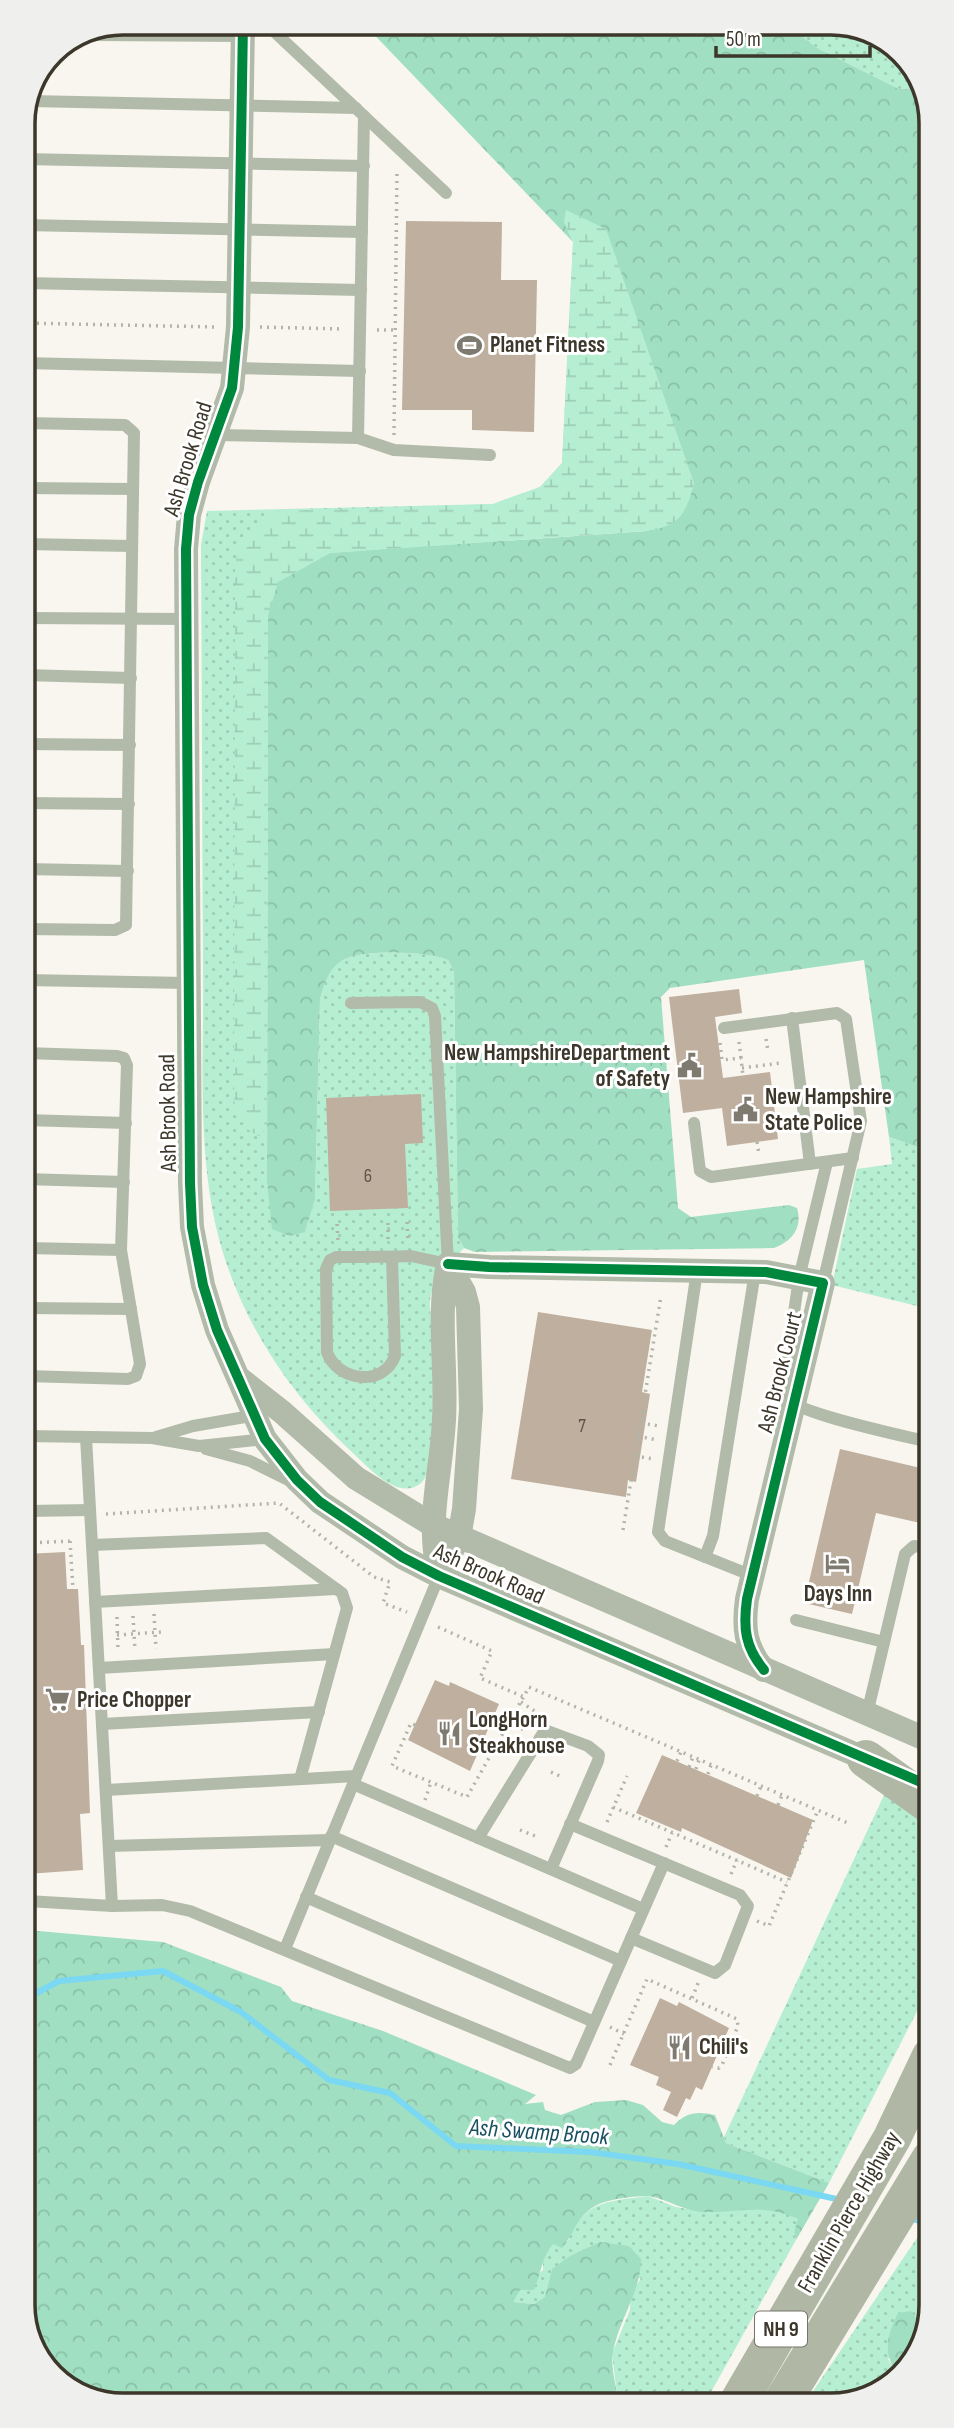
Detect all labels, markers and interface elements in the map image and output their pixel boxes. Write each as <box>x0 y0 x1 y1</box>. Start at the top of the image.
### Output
scale bar <box>716 14 870 58</box>
text: 50 m <box>726 27 761 52</box>
sports icon: Planet Fitness <box>456 331 484 359</box>
place label: Planet Fitness <box>490 331 605 359</box>
street label: Ash Brook Road <box>157 398 219 520</box>
place label: New HampshireDepartment of Safety <box>444 1039 670 1093</box>
public building icon: New HampshireDepartment of Safety <box>676 1052 704 1080</box>
street label: Ash Brook Road <box>153 1054 183 1173</box>
place label: New Hampshire State Police <box>765 1083 892 1137</box>
public building icon: New Hampshire State Police <box>731 1096 759 1124</box>
house number: 6 <box>364 1165 372 1188</box>
street label: Ash Brook Court <box>751 1309 809 1436</box>
house number: 7 <box>578 1415 586 1438</box>
street label: Ash Brook Road <box>428 1537 549 1611</box>
hotel icon: Days Inn <box>824 1550 852 1578</box>
place label: Days Inn <box>804 1580 872 1608</box>
supermarket icon: Price Chopper <box>43 1686 71 1714</box>
place label: Price Chopper <box>77 1686 191 1714</box>
place label: LongHorn Steakhouse <box>469 1706 565 1760</box>
restaurant icon: LongHorn Steakhouse <box>435 1719 463 1747</box>
restaurant icon: Chili's <box>665 2033 693 2061</box>
place label: Chili's <box>699 2033 748 2061</box>
water label: Ash Swamp Brook <box>468 2113 611 2151</box>
street label: Franklin Pierce Highway <box>791 2126 907 2298</box>
road number: NH 9 <box>755 2312 807 2346</box>

